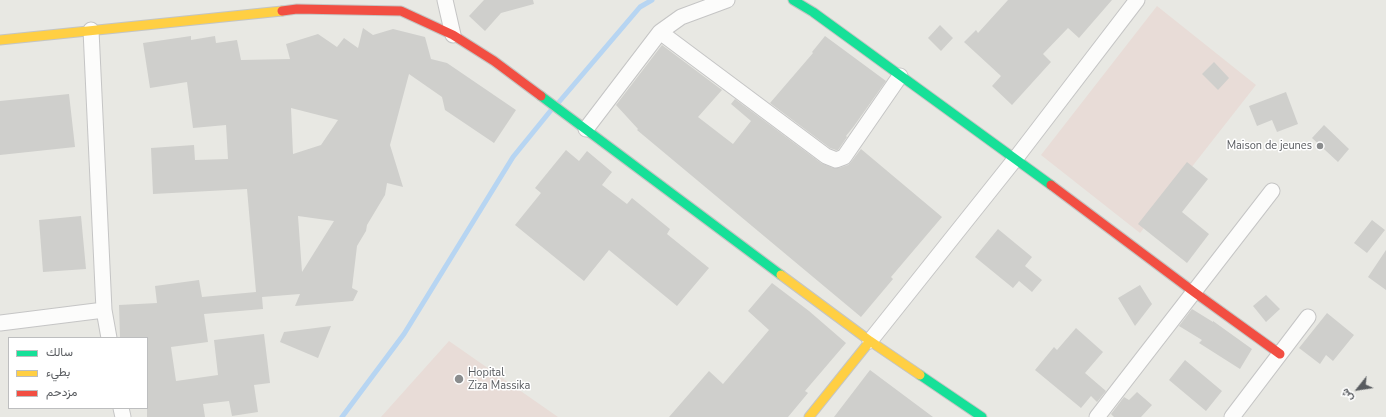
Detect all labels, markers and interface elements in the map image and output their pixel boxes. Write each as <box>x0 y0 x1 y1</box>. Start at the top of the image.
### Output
place label: Maison de jeunes <box>1227 139 1312 153</box>
marker: Maison de jeunes <box>1315 141 1325 151</box>
legend <box>8 337 148 409</box>
text: سالك <box>46 344 73 360</box>
text: بطيء <box>46 364 70 380</box>
place label: Hopital Ziza Massika <box>468 366 530 392</box>
north arrow <box>1338 369 1378 409</box>
marker: Hopital Ziza Massika <box>453 373 465 385</box>
text: مزدحم <box>46 384 77 400</box>
text: ش <box>1337 386 1357 405</box>

